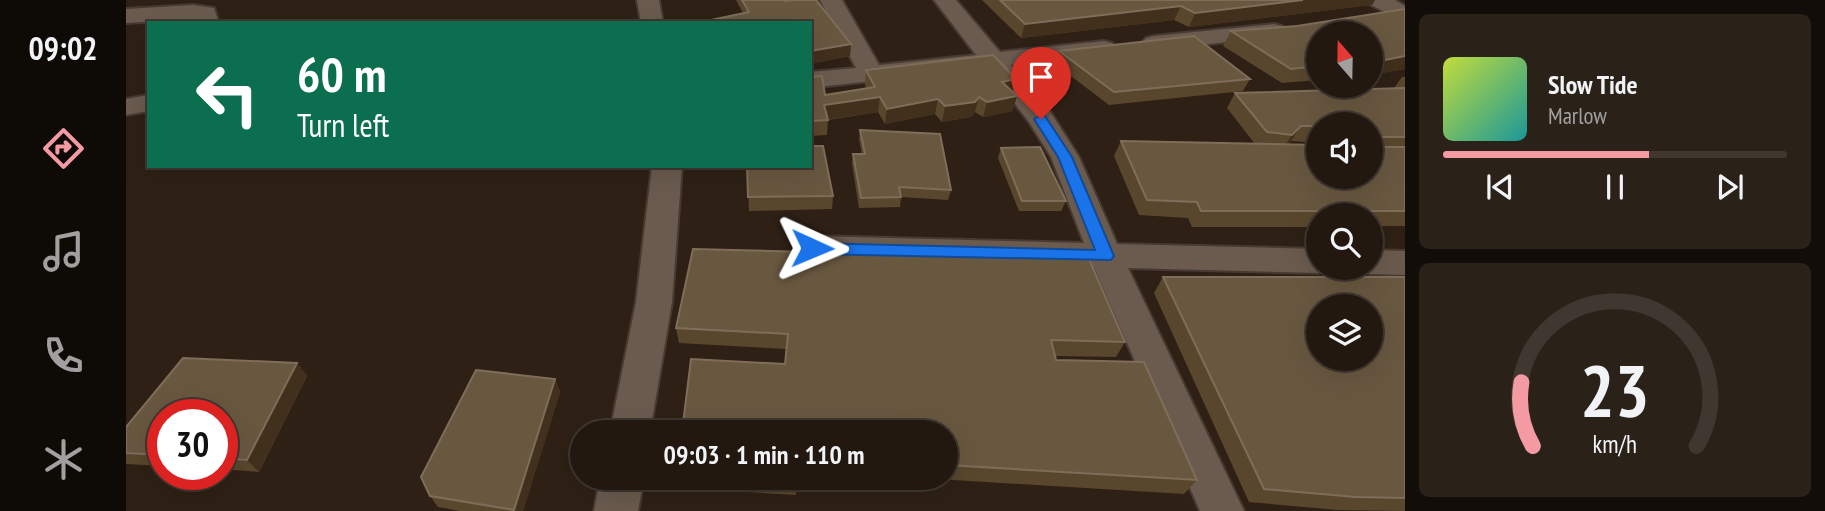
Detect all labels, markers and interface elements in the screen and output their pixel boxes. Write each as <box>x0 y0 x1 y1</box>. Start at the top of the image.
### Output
north arrow <box>1306 21 1382 98</box>
map controls <box>1306 21 1383 371</box>
text: 09:02 <box>28 27 98 69</box>
text: 60 m <box>297 42 386 106</box>
pin <box>1011 47 1071 119</box>
icon: left <box>182 49 273 140</box>
icon: arrive <box>1022 58 1060 96</box>
text: Slow Tide <box>1548 68 1638 101</box>
text: Marlow <box>1548 101 1607 130</box>
text: Turn left <box>297 104 389 146</box>
button: sound <box>1306 112 1383 189</box>
icon: directions <box>39 124 88 173</box>
icon: previous <box>1481 168 1519 206</box>
icon: pause <box>1596 168 1634 206</box>
icon: next <box>1711 168 1749 206</box>
button: search <box>1306 203 1383 280</box>
position arrow <box>775 211 849 285</box>
icon: music <box>39 227 88 276</box>
button: layers <box>1306 294 1383 371</box>
icon: phone <box>39 331 88 380</box>
text: 23 <box>1580 342 1650 436</box>
speed limit sign: 30 <box>147 399 238 490</box>
text: km/h <box>1593 428 1637 460</box>
icon: climate <box>39 435 88 484</box>
text: 09:03 · 1 min · 110 m <box>664 438 864 471</box>

